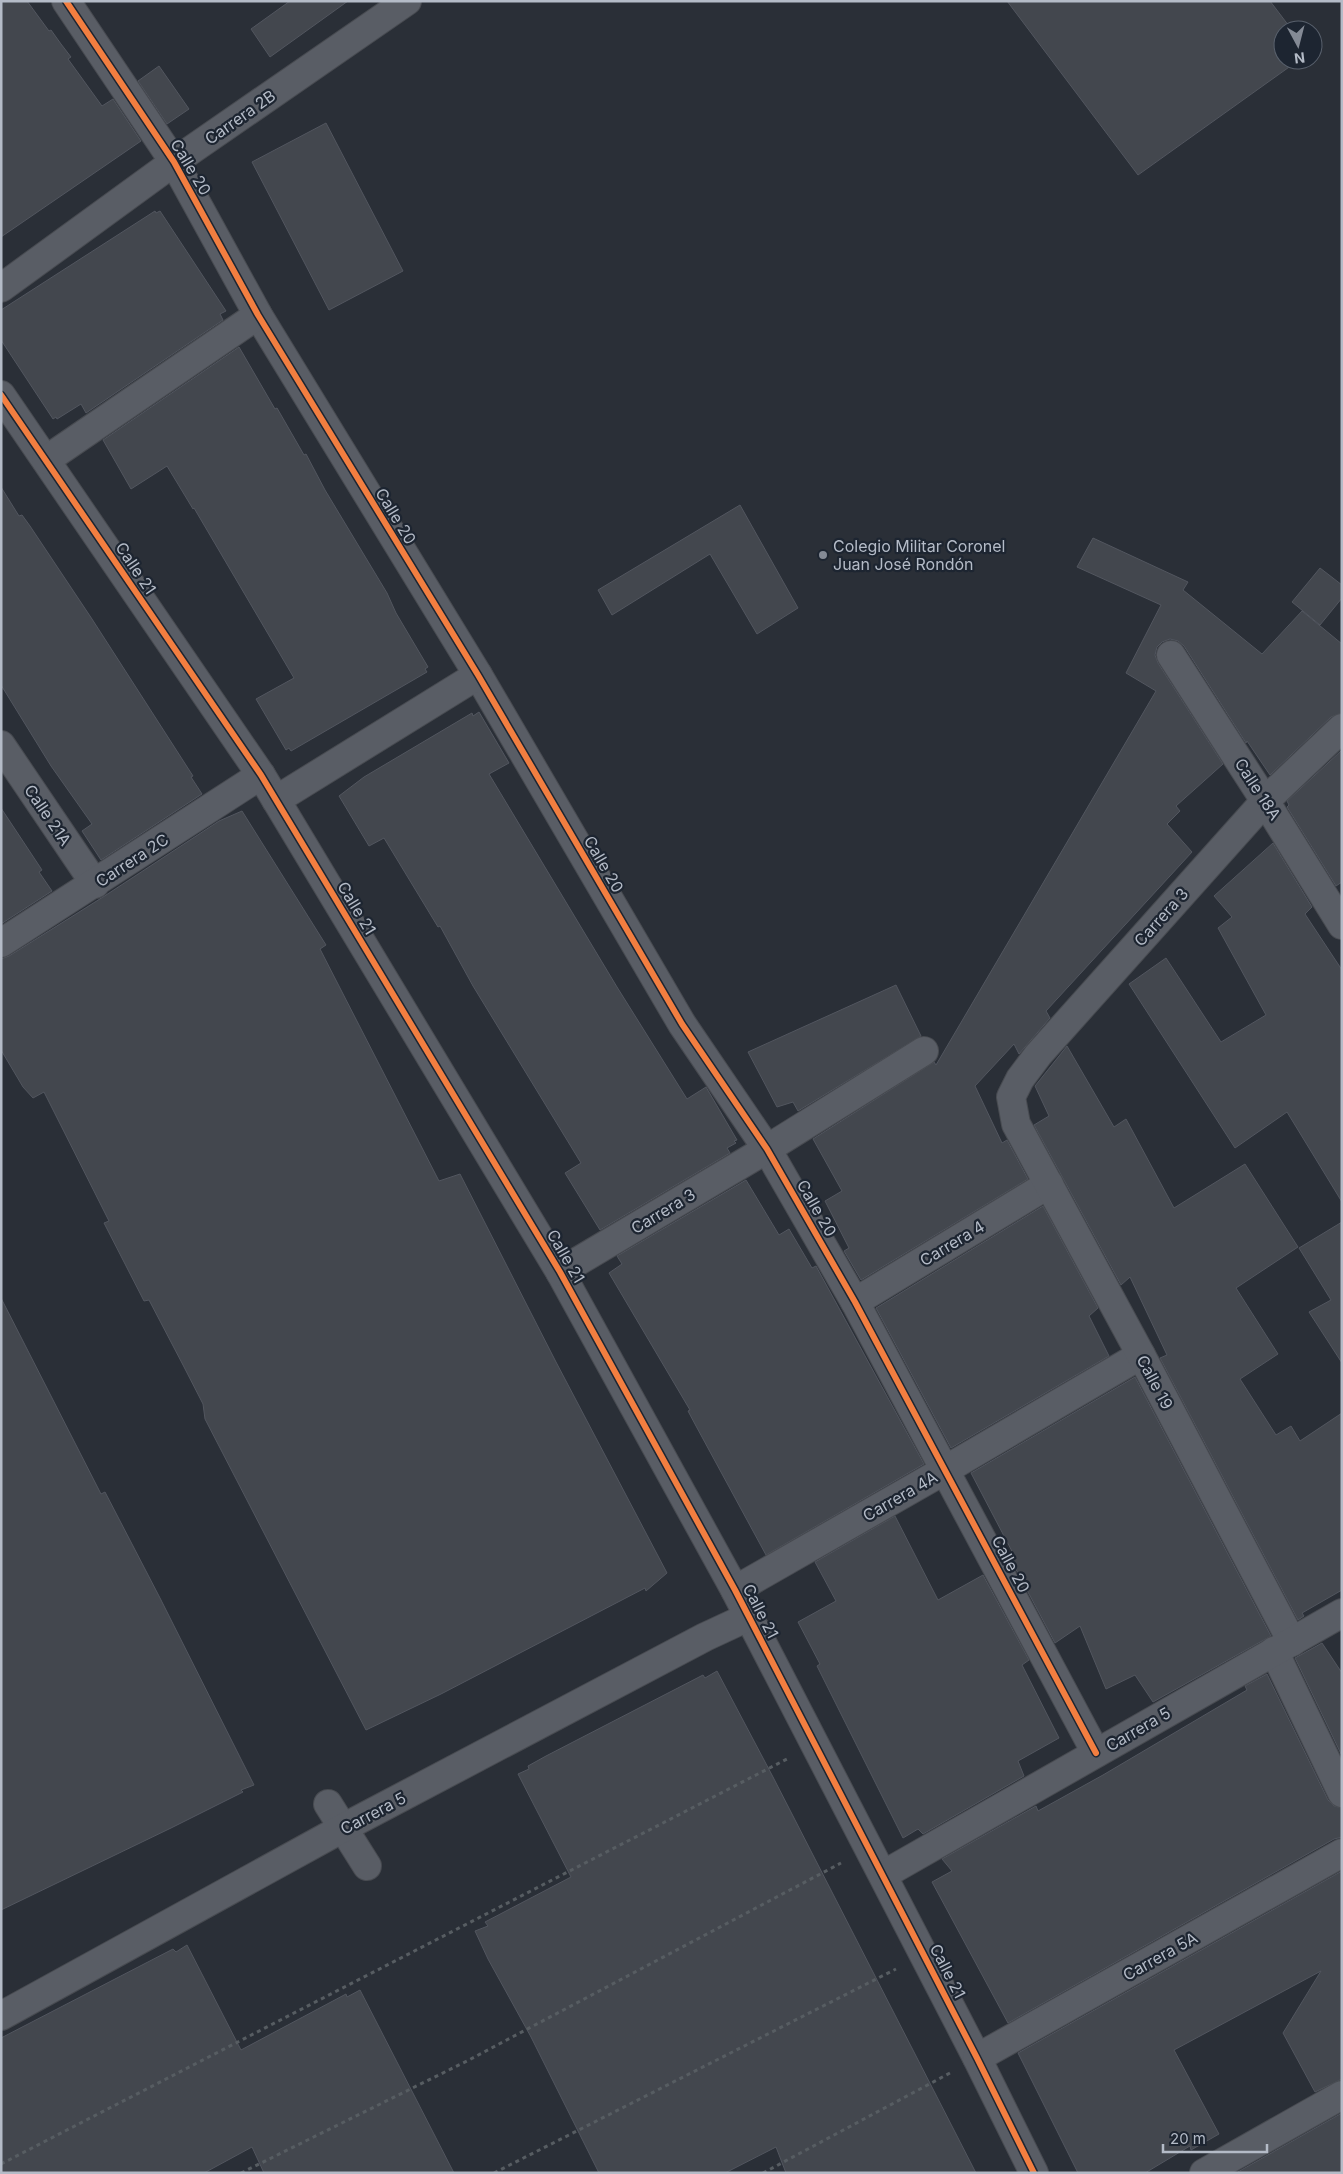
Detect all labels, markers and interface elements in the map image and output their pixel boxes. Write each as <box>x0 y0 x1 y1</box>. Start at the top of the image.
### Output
north arrow <box>1273 20 1323 70</box>
text: N <box>1293 49 1306 67</box>
street label: Carrera 2B <box>201 85 279 149</box>
street label: Calle 20 <box>166 135 216 199</box>
street label: Calle 20 <box>371 484 421 548</box>
place label: Colegio Militar Coronel Juan José Rondón <box>833 536 1005 574</box>
street label: Calle 21 <box>111 538 161 598</box>
marker: Colegio Militar Coronel Juan José Rondón <box>817 549 829 561</box>
street label: Calle 18A <box>1231 754 1285 824</box>
street label: Calle 21A <box>20 781 76 849</box>
street label: Carrera 2C <box>92 829 172 891</box>
street label: Calle 20 <box>580 832 628 896</box>
street label: Calle 21 <box>333 878 381 938</box>
street label: Carrera 3 <box>1130 884 1192 950</box>
street label: Calle 20 <box>793 1176 841 1240</box>
street label: Carrera 3 <box>627 1184 699 1238</box>
street label: Carrera 4 <box>916 1216 988 1270</box>
street label: Calle 21 <box>543 1226 589 1286</box>
street label: Calle 19 <box>1132 1351 1178 1413</box>
street label: Carrera 4A <box>859 1467 941 1525</box>
street label: Calle 20 <box>988 1532 1034 1596</box>
street label: Calle 21 <box>739 1580 783 1642</box>
street label: Carrera 5 <box>1102 1703 1174 1755</box>
street label: Carrera 5 <box>337 1787 409 1839</box>
street label: Carrera 5A <box>1119 1927 1201 1985</box>
street label: Calle 21 <box>926 1940 970 2002</box>
scale bar <box>1163 2122 1267 2154</box>
text: 20 m <box>1170 2129 1206 2148</box>

